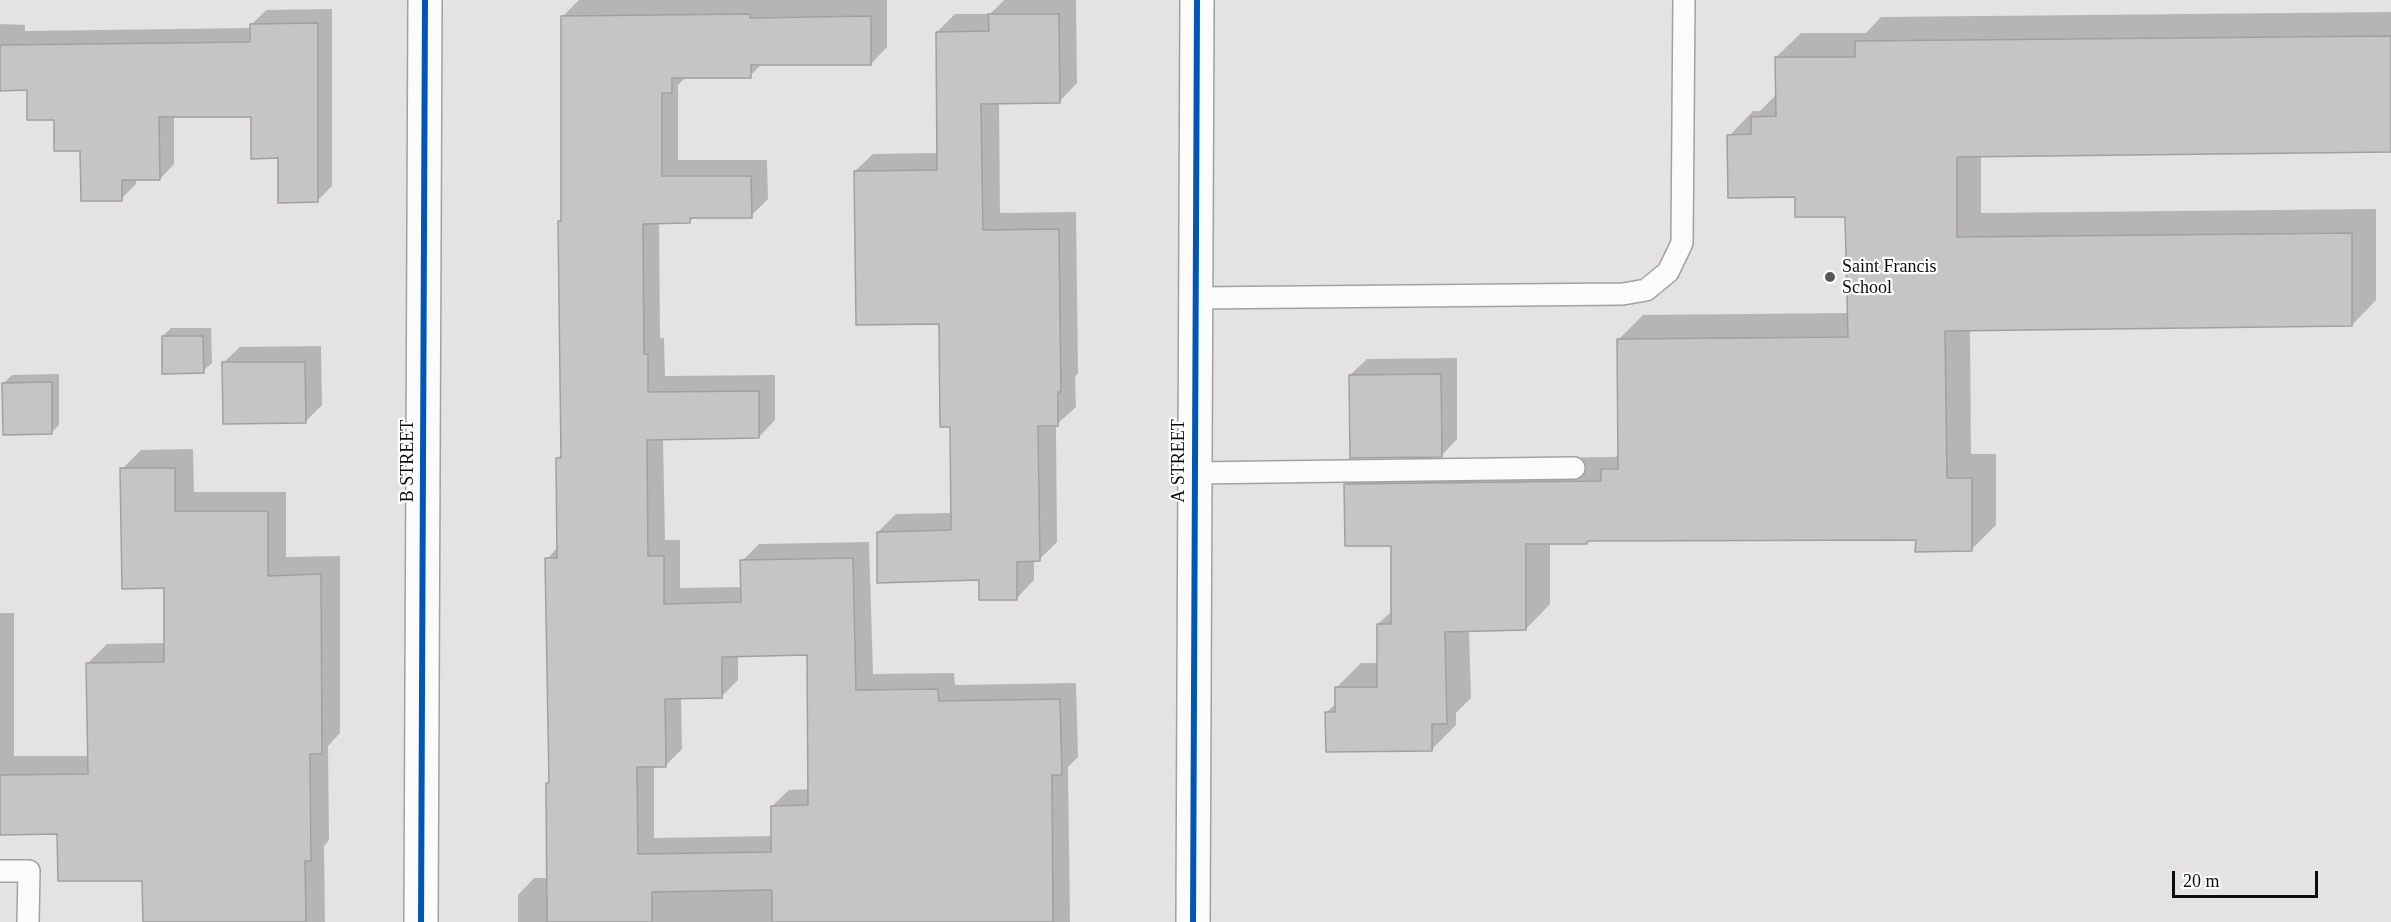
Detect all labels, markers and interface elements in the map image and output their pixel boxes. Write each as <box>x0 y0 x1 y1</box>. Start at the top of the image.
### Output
place label: Saint Francis School <box>1842 256 1936 298</box>
marker: Saint Francis School <box>1823 270 1837 284</box>
street label: A STREET <box>1168 419 1190 503</box>
street label: B STREET <box>397 420 419 502</box>
scale bar <box>2175 859 2320 897</box>
text: 20 m <box>2183 871 2220 891</box>

